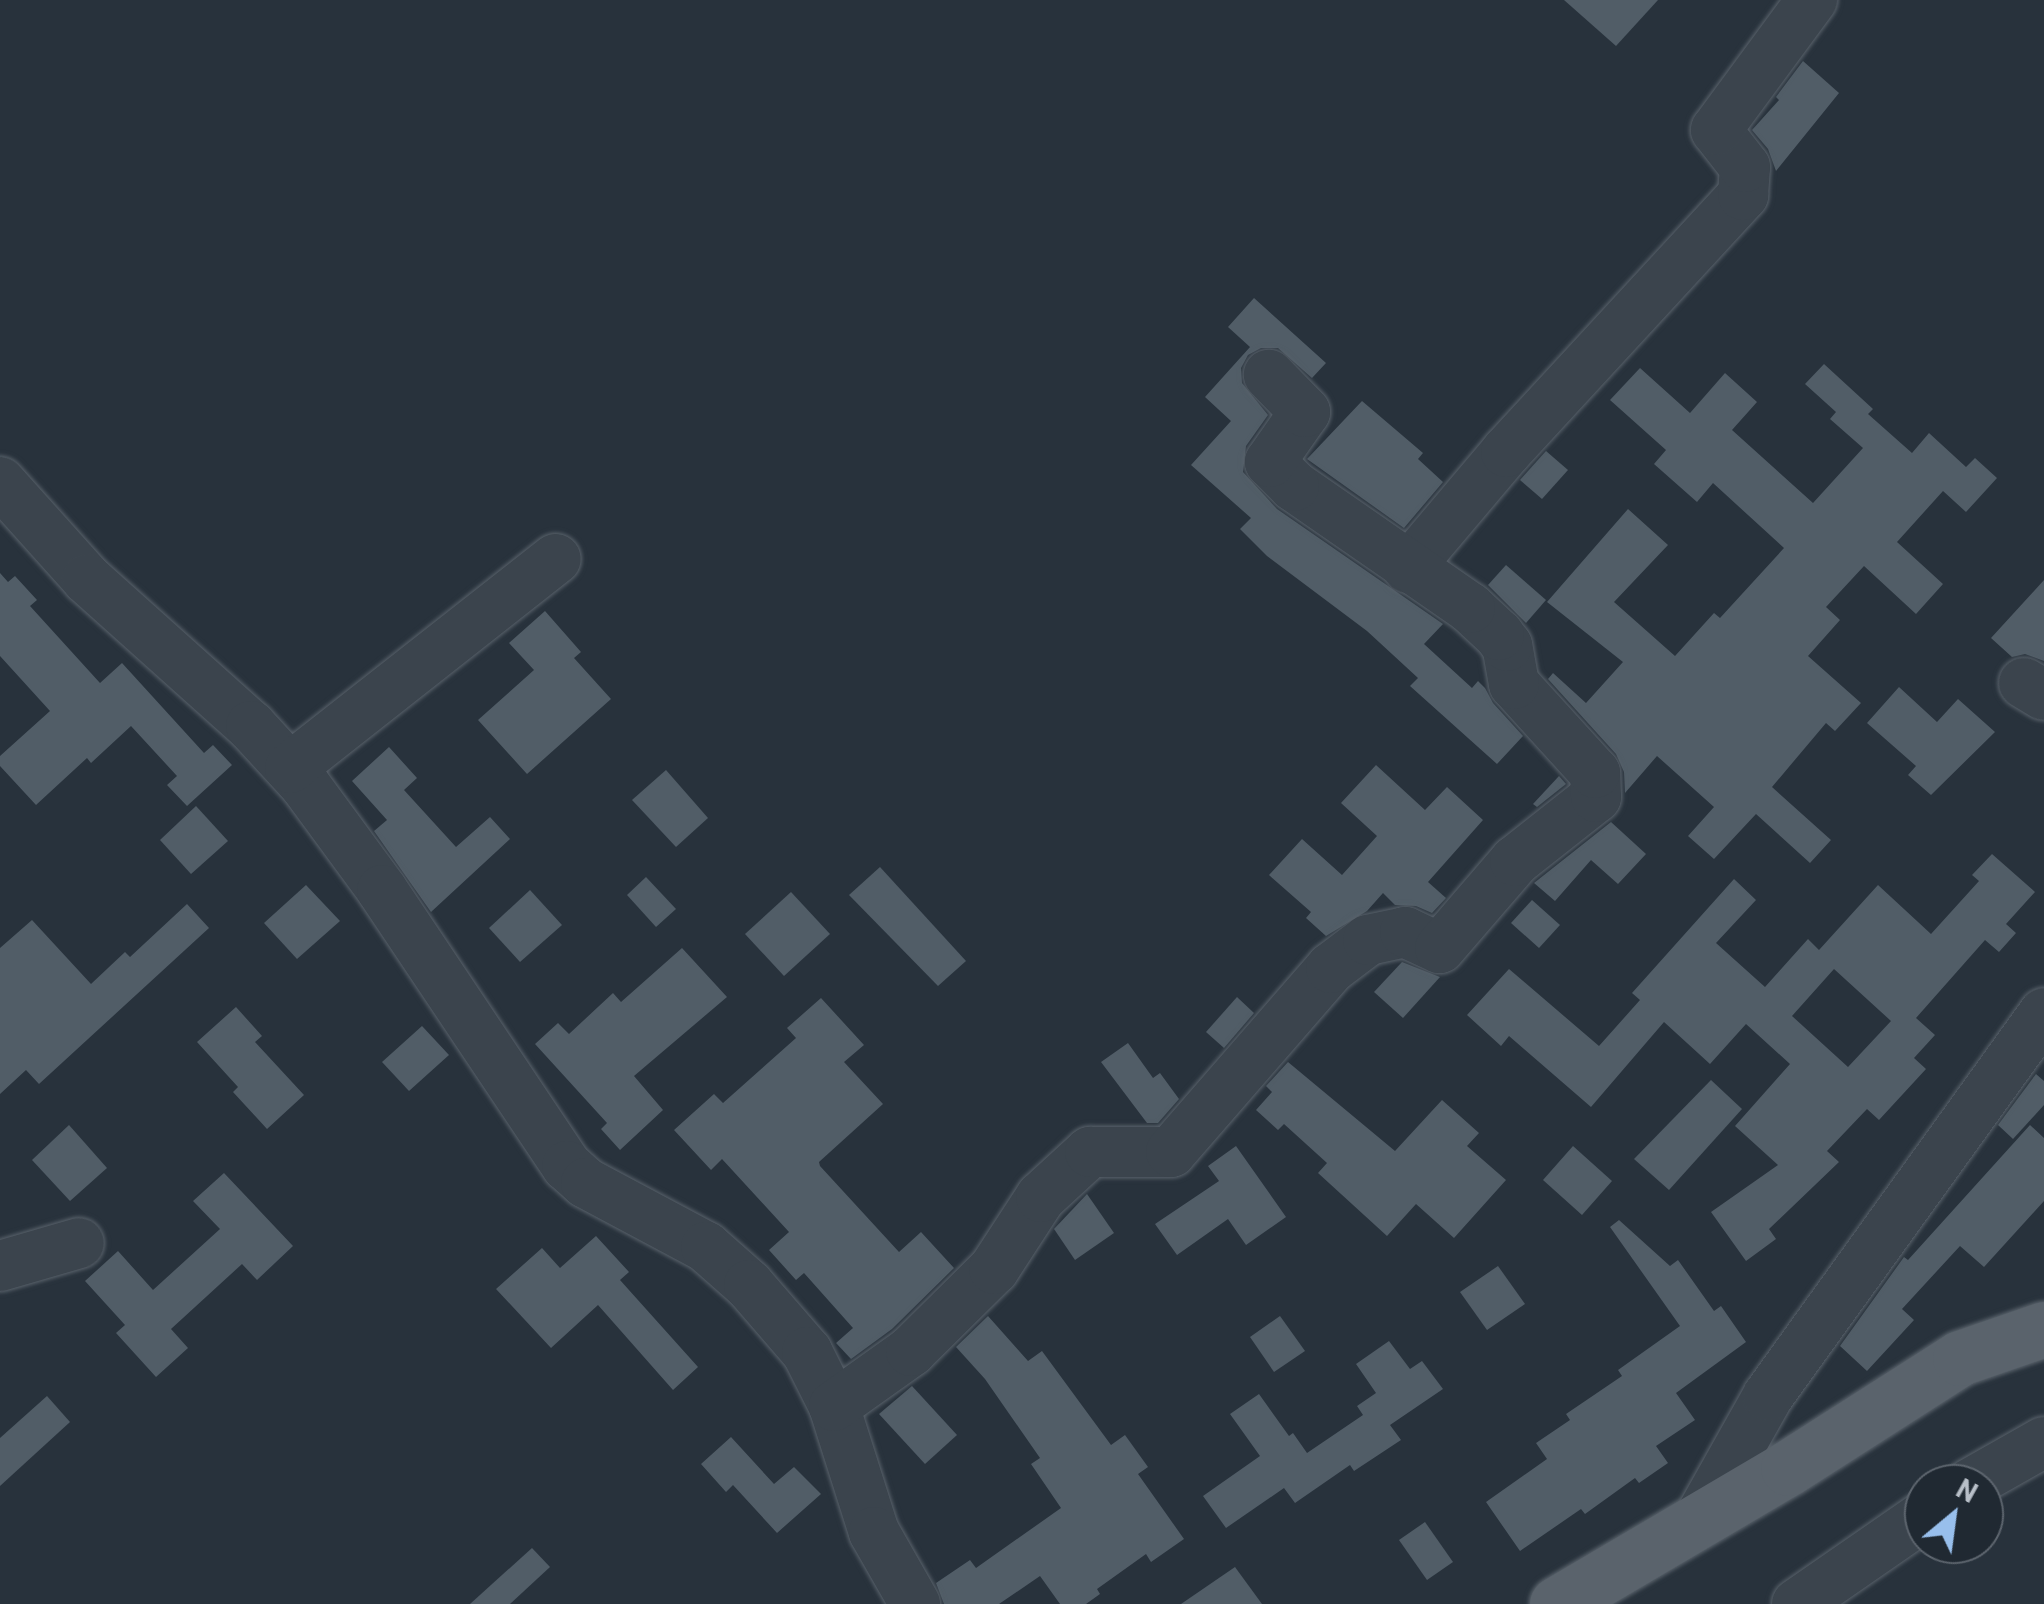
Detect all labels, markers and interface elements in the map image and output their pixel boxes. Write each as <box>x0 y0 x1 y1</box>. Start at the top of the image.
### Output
north arrow <box>1904 1464 2004 1564</box>
text: N <box>1951 1470 1984 1509</box>

